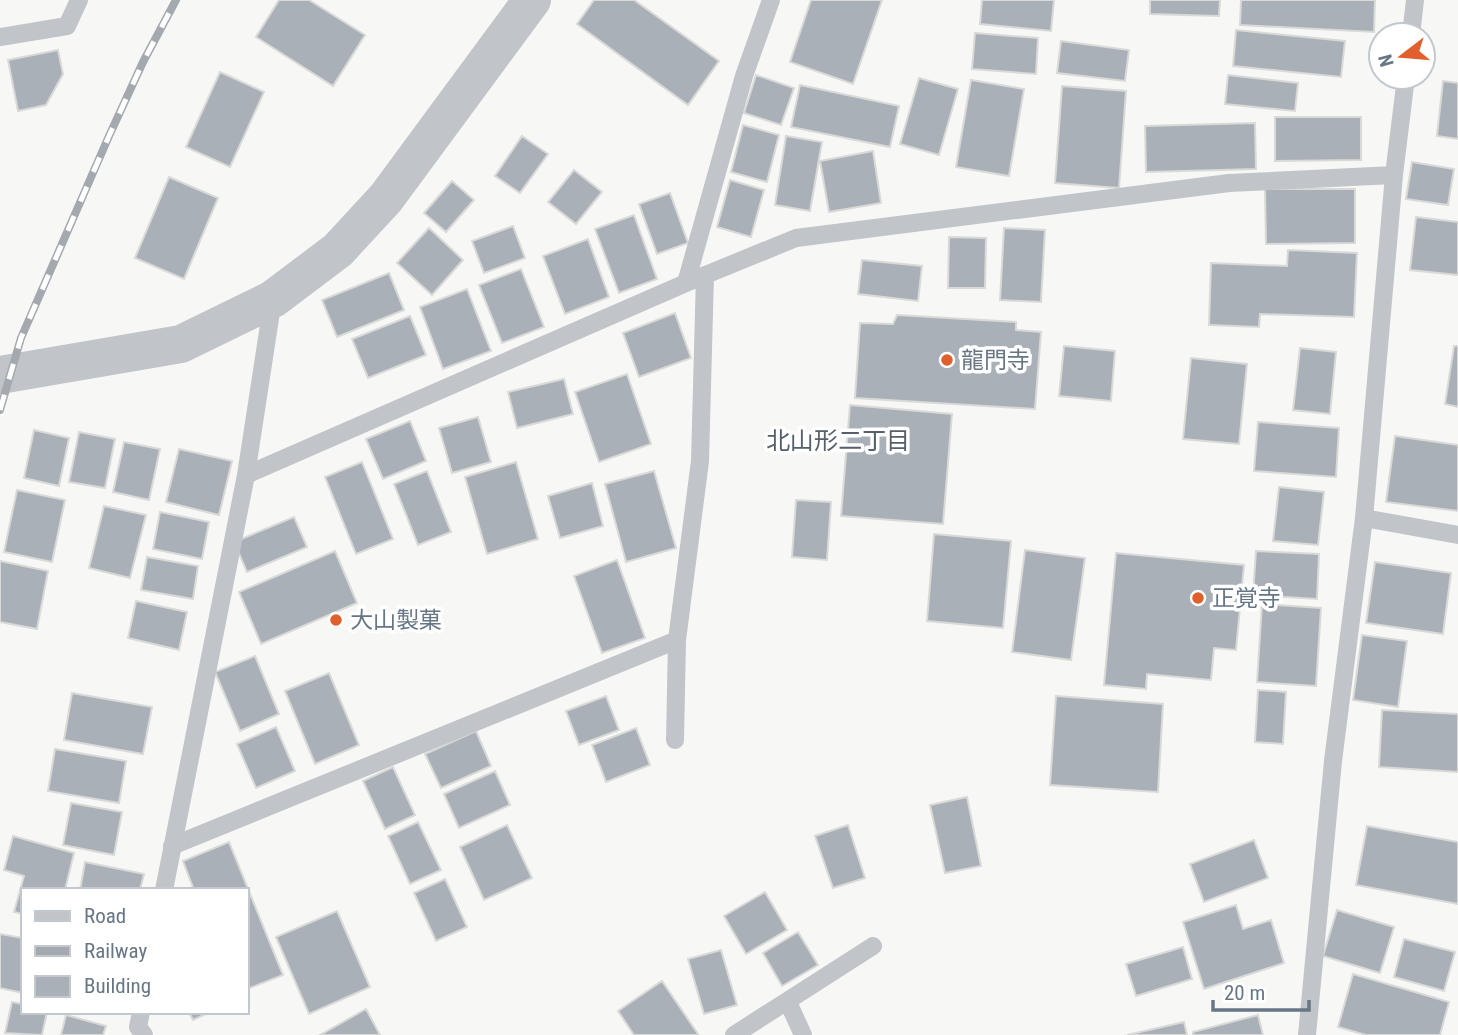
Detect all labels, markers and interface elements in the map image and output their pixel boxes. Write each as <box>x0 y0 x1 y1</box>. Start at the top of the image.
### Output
north arrow <box>1367 21 1437 91</box>
text: N <box>1373 52 1399 69</box>
place label: 龍門寺 <box>961 347 1030 374</box>
marker: 龍門寺 <box>939 352 955 368</box>
district label: 北山形二丁目 <box>766 427 910 455</box>
place label: 正覚寺 <box>1212 585 1281 612</box>
marker: 正覚寺 <box>1190 590 1206 606</box>
place label: 大山製菓 <box>350 607 442 634</box>
marker: 大山製菓 <box>328 612 344 628</box>
legend <box>21 888 248 1014</box>
text: Road <box>84 904 126 928</box>
text: Railway <box>84 939 147 963</box>
scale bar <box>1213 968 1309 1012</box>
text: Building <box>84 974 151 998</box>
text: 20 m <box>1224 981 1265 1005</box>

